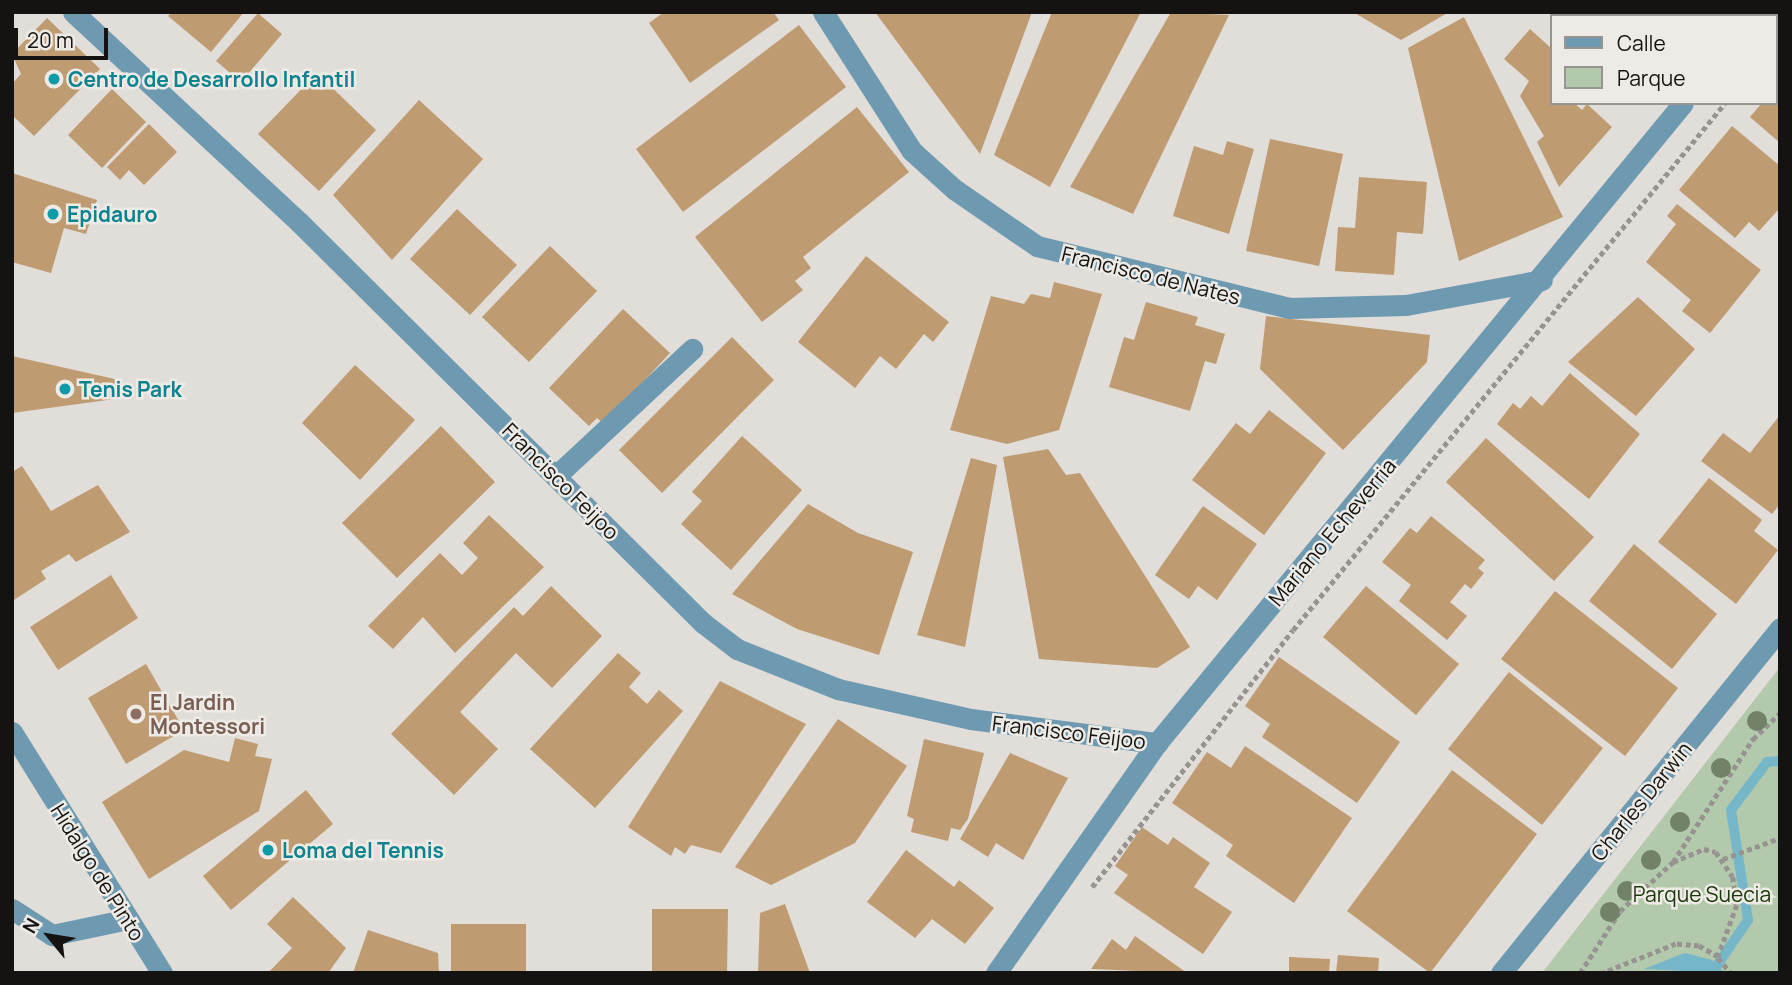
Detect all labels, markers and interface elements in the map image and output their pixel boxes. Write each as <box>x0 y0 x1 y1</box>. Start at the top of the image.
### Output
scale bar <box>18 14 112 58</box>
legend <box>1550 14 1778 105</box>
text: 20 m <box>27 26 74 54</box>
text: Calle <box>1617 29 1666 57</box>
text: Parque <box>1617 64 1686 92</box>
place label: Centro de Desarrollo Infantil <box>68 66 355 92</box>
marker: Centro de Desarrollo Infantil <box>46 71 62 87</box>
place label: Epidauro <box>67 201 157 227</box>
marker: Epidauro <box>45 206 61 222</box>
street label: Francisco de Nates <box>1059 241 1243 309</box>
place label: Tenis Park <box>79 376 182 402</box>
marker: Tenis Park <box>57 381 73 397</box>
street label: Francisco Feijoo <box>497 417 625 545</box>
street label: Mariano Echeverria <box>1263 453 1401 611</box>
place label: El Jardin Montessori <box>150 689 265 739</box>
marker: El Jardin Montessori <box>128 706 144 722</box>
street label: Francisco Feijoo <box>991 710 1147 754</box>
street label: Charles Darwin <box>1585 736 1697 866</box>
street label: Hidalgo de Pinto <box>46 799 150 945</box>
place label: Loma del Tennis <box>282 837 444 863</box>
marker: Loma del Tennis <box>260 842 276 858</box>
park label: Parque Suecia <box>1633 881 1771 907</box>
north arrow <box>14 901 84 971</box>
text: N <box>16 913 45 938</box>

